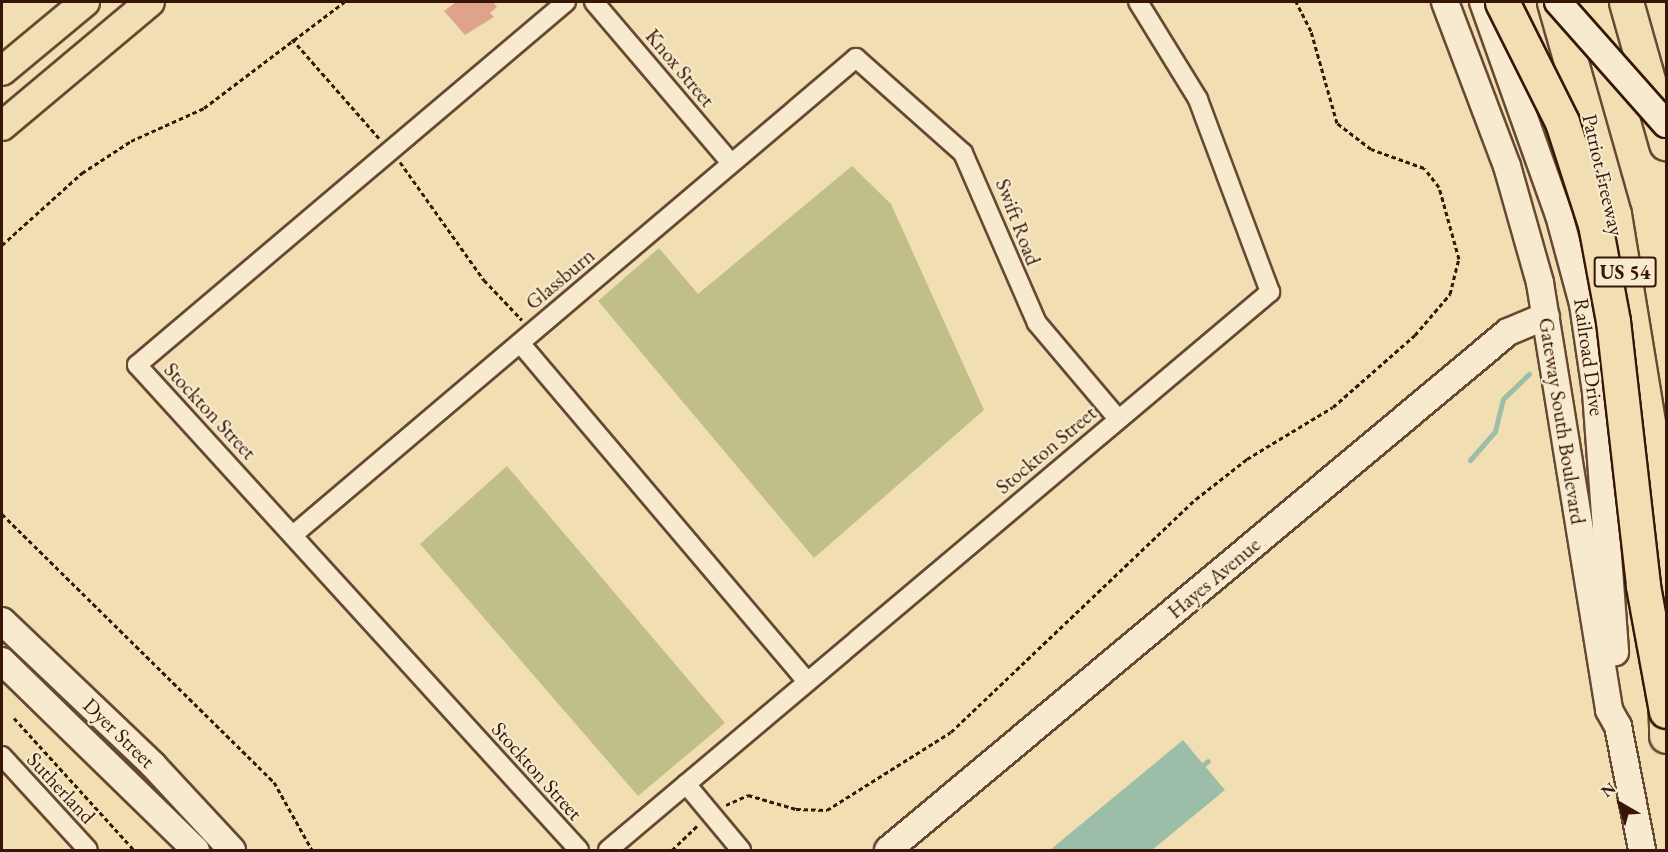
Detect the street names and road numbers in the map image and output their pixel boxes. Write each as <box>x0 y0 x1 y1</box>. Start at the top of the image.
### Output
street label: Knox Street <box>640 24 720 112</box>
street label: Patriot Freeway <box>1577 112 1629 238</box>
street label: Swift Road <box>990 175 1046 269</box>
street label: Glassburn <box>520 243 600 315</box>
road number: US 54 <box>1594 255 1656 289</box>
street label: Railroad Drive <box>1568 297 1610 417</box>
street label: Gateway South Boulevard <box>1533 316 1591 526</box>
street label: Stockton Street <box>159 357 261 465</box>
street label: Stockton Street <box>991 401 1101 499</box>
street label: Hayes Avenue <box>1163 532 1265 624</box>
street label: Dyer Street <box>78 693 160 773</box>
street label: Stockton Street <box>486 717 588 825</box>
street label: Sutherland <box>22 747 100 829</box>

